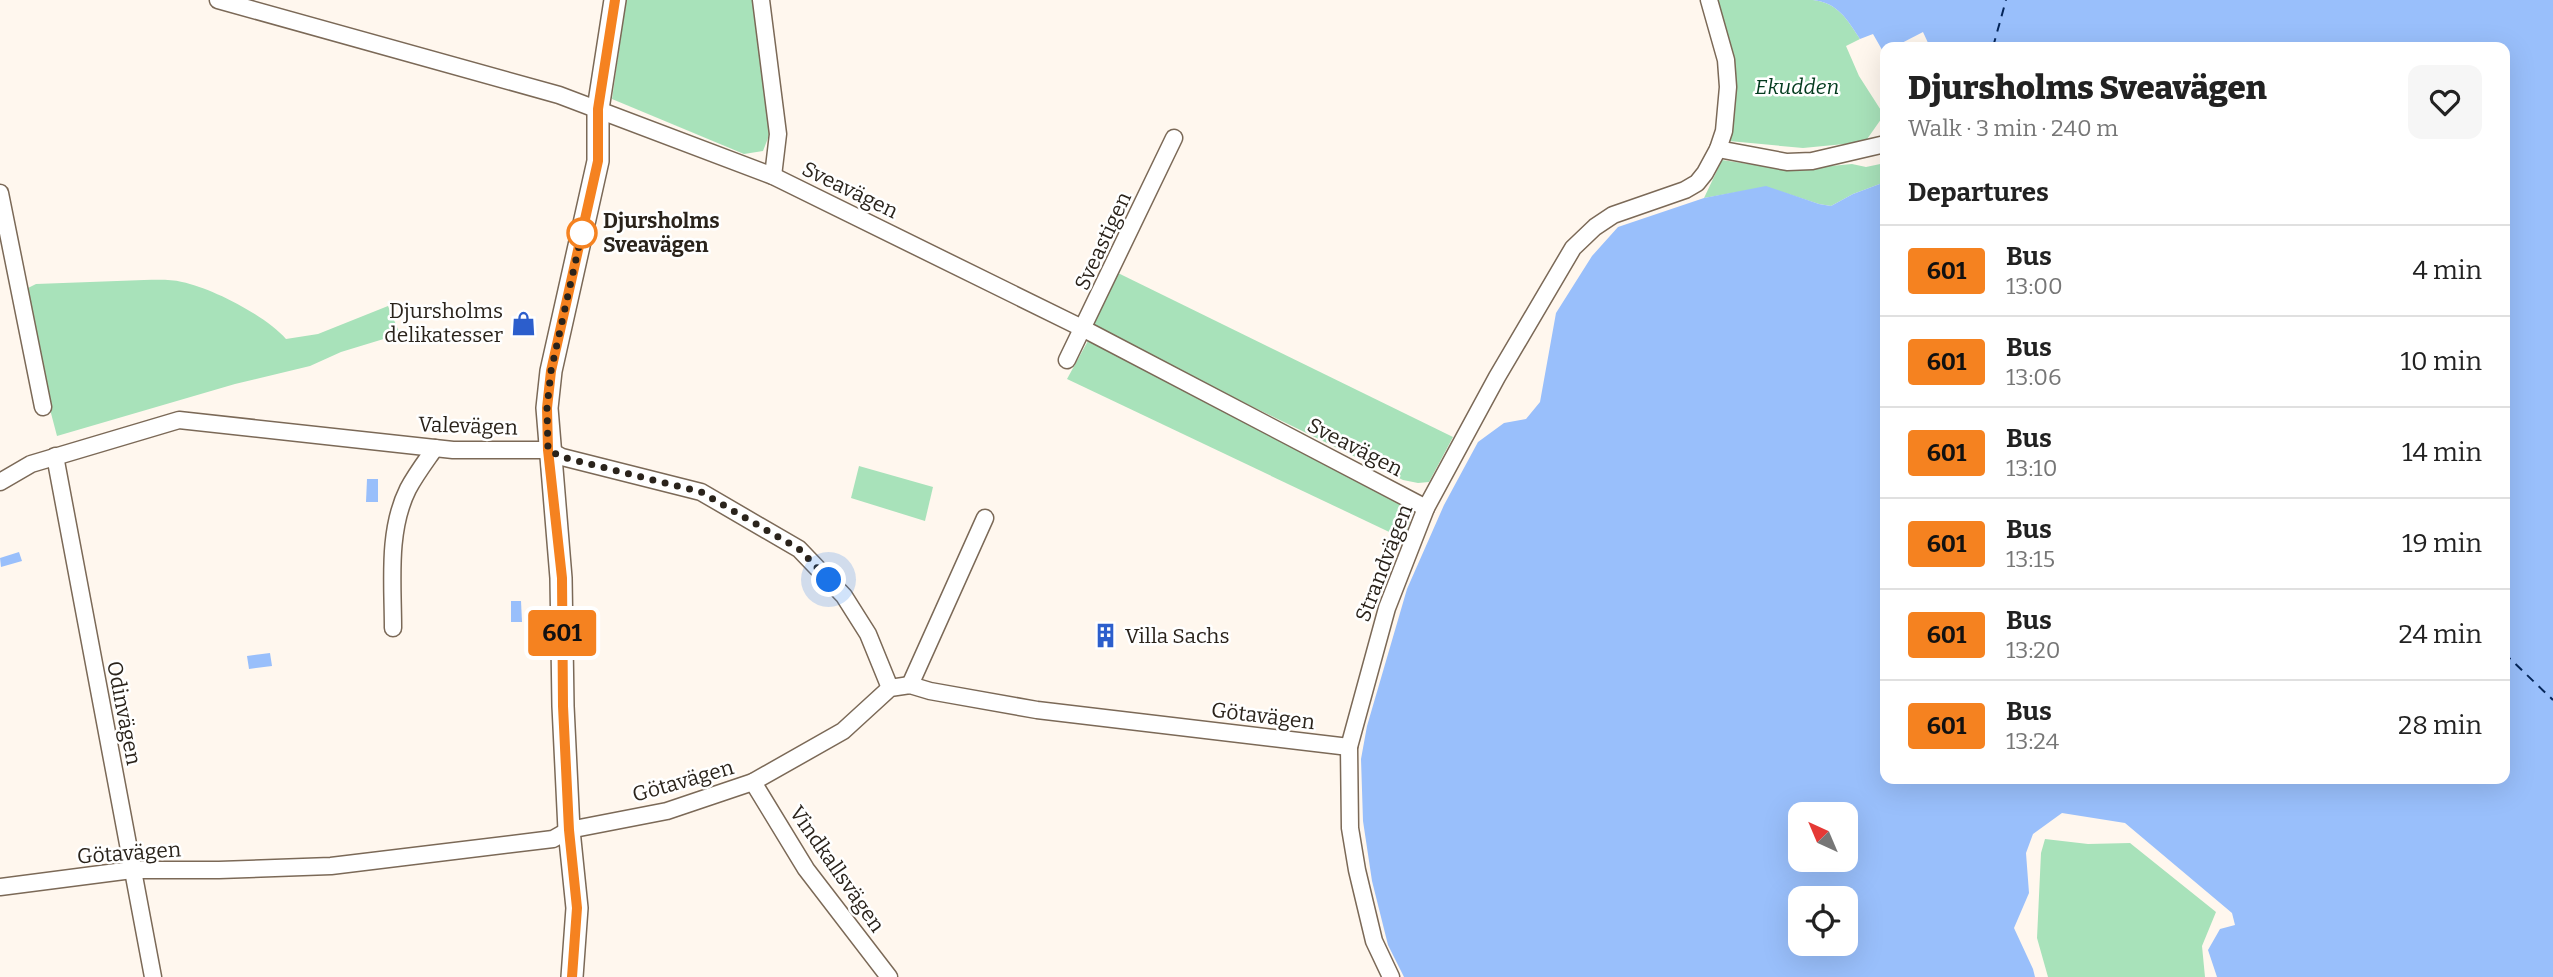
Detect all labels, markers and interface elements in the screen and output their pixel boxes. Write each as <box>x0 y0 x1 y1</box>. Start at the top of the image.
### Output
button: heart <box>2408 65 2482 139</box>
text: Djursholms Sveavägen <box>1908 68 2267 108</box>
park label: Ekudden <box>1755 74 1839 100</box>
text: Walk · 3 min · 240 m <box>1908 114 2118 142</box>
street label: Sveavägen <box>798 156 902 224</box>
text: Departures <box>1908 177 2049 208</box>
street label: Sveastigen <box>1069 188 1137 294</box>
place label: Djursholms Sveavägen <box>603 208 720 258</box>
marker: Djursholms Sveavägen <box>567 218 597 248</box>
text: Bus <box>2006 241 2052 272</box>
text: 4 min <box>2413 255 2482 286</box>
text: 601 <box>1927 257 1966 285</box>
text: 13:00 <box>2006 272 2063 300</box>
place label: Djursholms delikatesser <box>384 298 503 348</box>
shop icon: Djursholms delikatesser <box>509 309 537 337</box>
text: Bus <box>2006 332 2052 363</box>
text: 10 min <box>2401 346 2482 377</box>
text: 601 <box>1927 348 1966 376</box>
text: 13:06 <box>2006 363 2062 391</box>
street label: Valevägen <box>418 411 518 441</box>
street label: Sveavägen <box>1303 412 1407 482</box>
text: Bus <box>2006 423 2052 454</box>
text: 14 min <box>2402 437 2482 468</box>
text: 601 <box>1927 439 1966 467</box>
text: 13:10 <box>2006 454 2057 482</box>
street label: Strandvägen <box>1350 501 1418 625</box>
text: Bus <box>2006 514 2052 545</box>
text: 19 min <box>2402 528 2482 559</box>
text: 601 <box>1927 530 1966 558</box>
text: 13:15 <box>2006 545 2055 573</box>
your location <box>811 562 846 597</box>
text: Bus <box>2006 605 2052 636</box>
line badge: 601 <box>522 610 602 656</box>
text: 601 <box>542 619 582 647</box>
text: 24 min <box>2398 619 2482 650</box>
text: 601 <box>1927 621 1966 649</box>
building icon: Villa Sachs <box>1091 622 1119 650</box>
place label: Villa Sachs <box>1125 623 1229 649</box>
text: 13:20 <box>2006 636 2061 664</box>
street label: Odinvägen <box>101 659 147 767</box>
text: Bus <box>2006 696 2052 727</box>
street label: Götavägen <box>1210 697 1316 735</box>
text: 28 min <box>2398 710 2482 741</box>
text: 601 <box>1927 712 1966 740</box>
text: 13:24 <box>2006 727 2059 755</box>
street label: Götavägen <box>629 754 737 808</box>
street label: Vindkallsvägen <box>784 801 890 937</box>
north arrow <box>1788 802 1858 872</box>
map controls <box>1788 802 1858 956</box>
street label: Götavägen <box>76 836 182 870</box>
button: locate <box>1788 886 1858 956</box>

